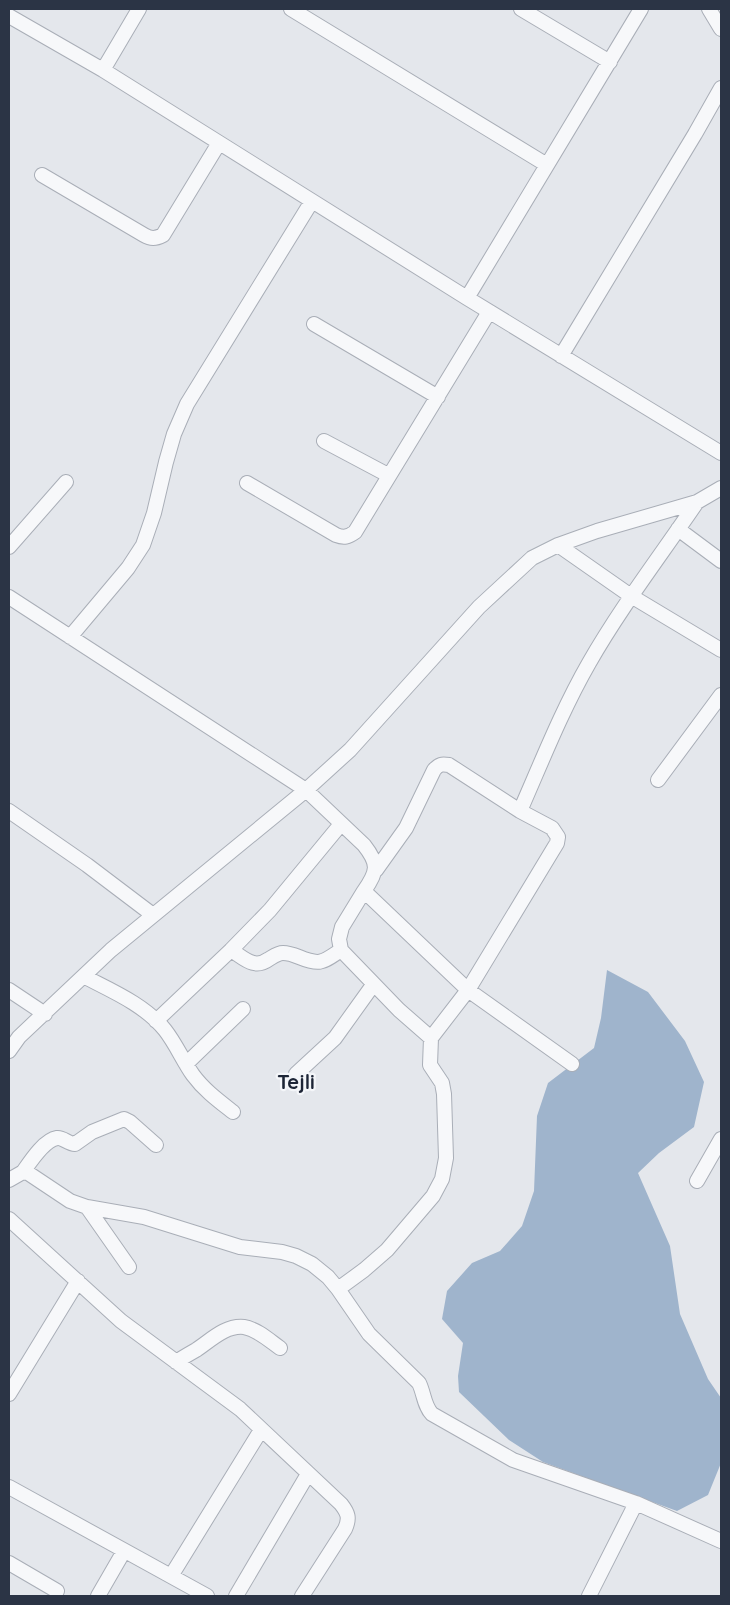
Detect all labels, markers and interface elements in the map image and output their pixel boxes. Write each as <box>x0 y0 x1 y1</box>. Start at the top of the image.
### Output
district label: Tejli <box>277 1069 315 1094</box>

